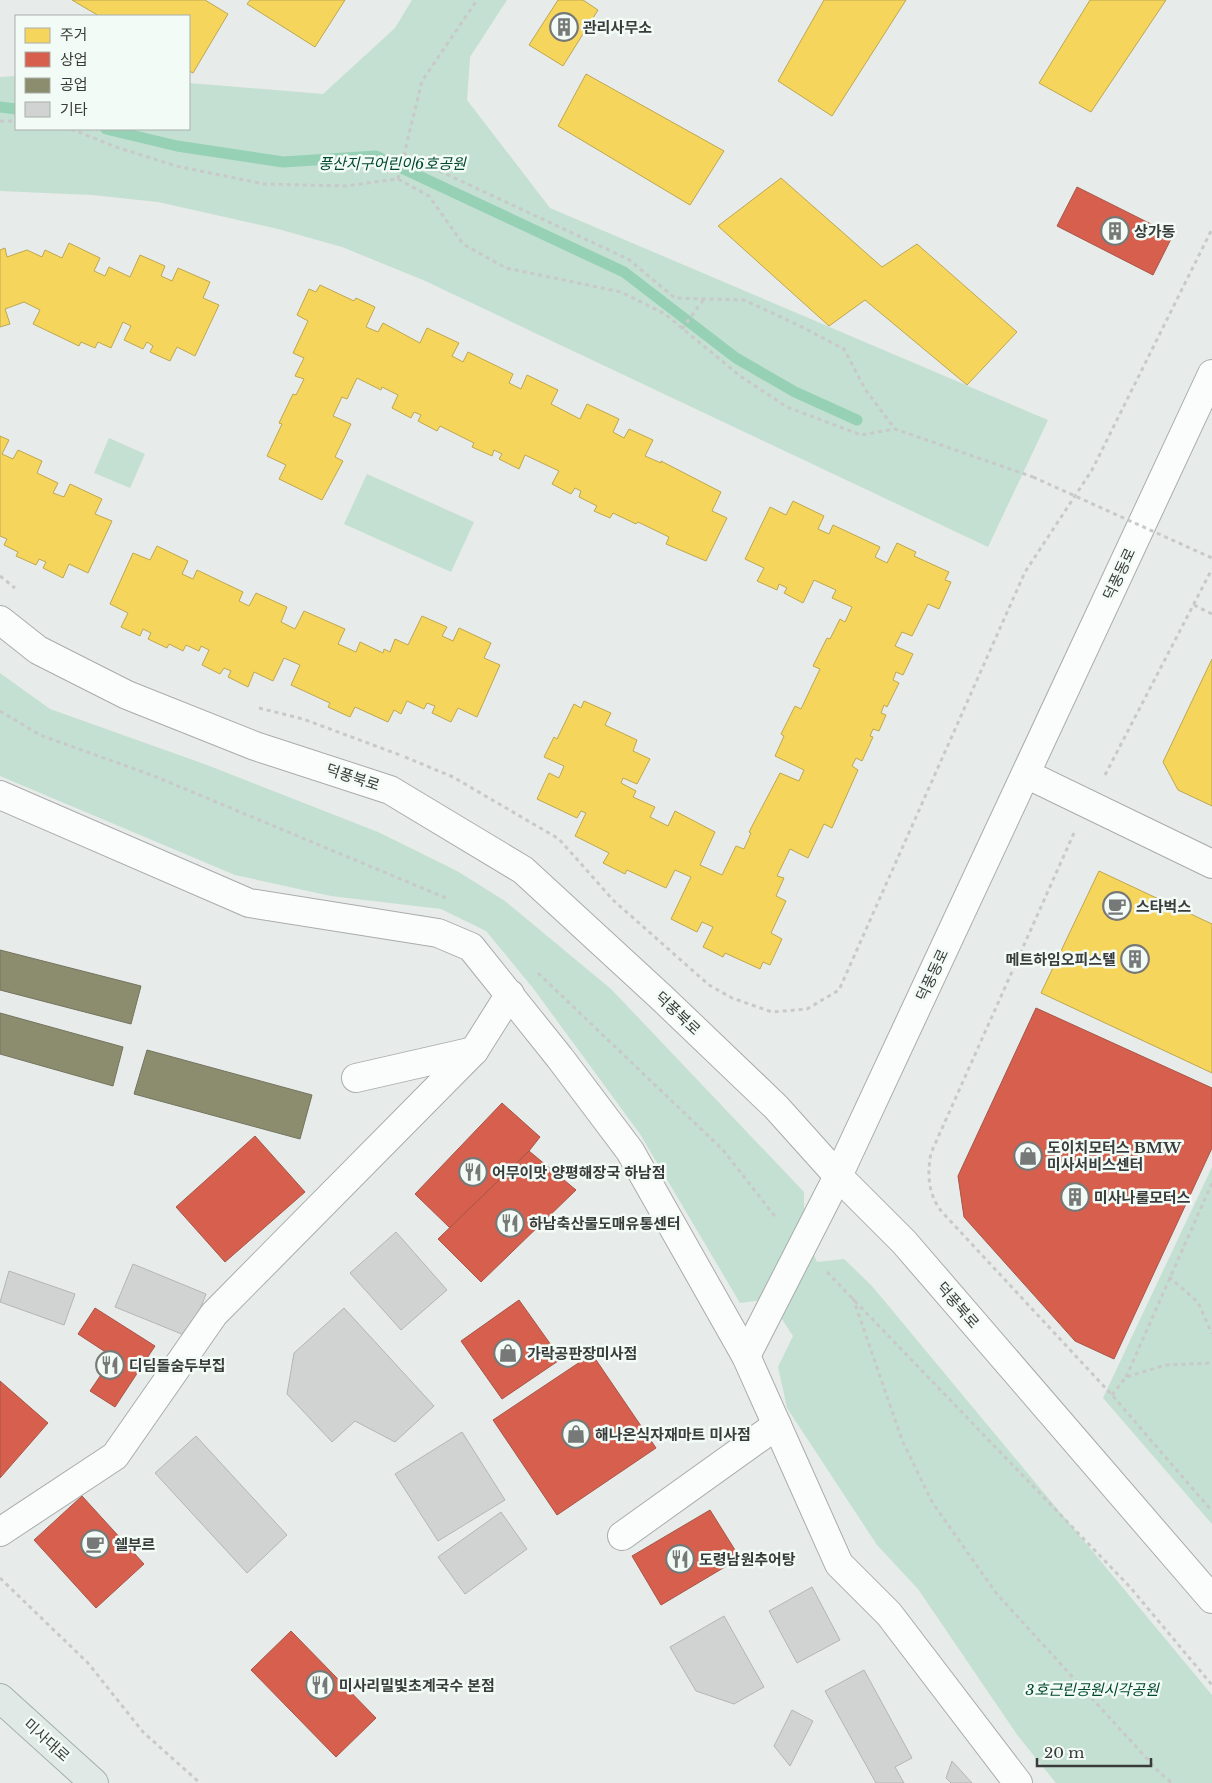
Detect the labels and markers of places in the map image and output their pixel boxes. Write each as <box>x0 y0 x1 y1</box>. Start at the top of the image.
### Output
building icon: 관리사무소 <box>549 12 579 42</box>
place label: 관리사무소 <box>583 18 652 37</box>
building icon: 상가동 <box>1100 216 1130 246</box>
place label: 상가동 <box>1134 222 1176 241</box>
cafe icon: 스타벅스 <box>1102 891 1132 921</box>
place label: 스타벅스 <box>1136 897 1191 916</box>
building icon: 메트하임오피스텔 <box>1120 944 1150 974</box>
place label: 메트하임오피스텔 <box>1006 950 1116 969</box>
place label: 도이치모터스 BMW 미사서비스센터 <box>1047 1138 1182 1174</box>
shop icon: 도이치모터스 BMW 미사서비스센터 <box>1013 1141 1043 1171</box>
restaurant icon: 어무이맛 양평해장국 하남점 <box>458 1157 488 1187</box>
place label: 어무이맛 양평해장국 하남점 <box>492 1163 666 1182</box>
building icon: 미사나룰모터스 <box>1060 1182 1090 1212</box>
place label: 미사나룰모터스 <box>1094 1188 1191 1207</box>
restaurant icon: 하남축산물도매유통센터 <box>495 1208 525 1238</box>
place label: 하남축산물도매유통센터 <box>529 1214 681 1233</box>
shop icon: 가락공판장미사점 <box>493 1338 523 1368</box>
place label: 가락공판장미사점 <box>527 1344 637 1363</box>
restaurant icon: 디딤돌숨두부집 <box>95 1350 125 1380</box>
place label: 디딤돌숨두부집 <box>129 1356 226 1375</box>
shop icon: 해나온식자재마트 미사점 <box>561 1419 591 1449</box>
place label: 해나온식자재마트 미사점 <box>595 1425 751 1444</box>
cafe icon: 쉘부르 <box>80 1529 110 1559</box>
place label: 쉘부르 <box>114 1535 156 1554</box>
restaurant icon: 도령남원추어탕 <box>665 1544 695 1574</box>
place label: 도령남원추어탕 <box>699 1550 796 1569</box>
restaurant icon: 미사리밀빛초계국수 본점 <box>305 1670 335 1700</box>
place label: 미사리밀빛초계국수 본점 <box>339 1676 495 1695</box>

